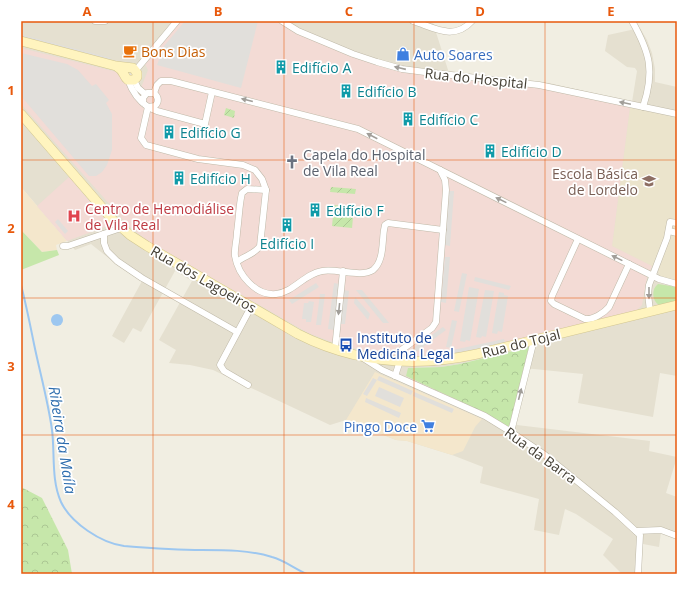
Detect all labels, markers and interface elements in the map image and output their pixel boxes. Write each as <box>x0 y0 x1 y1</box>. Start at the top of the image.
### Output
text: A <box>83 2 92 20</box>
text: B <box>214 2 223 20</box>
text: C <box>345 2 353 20</box>
text: D <box>475 2 485 20</box>
text: E <box>607 2 615 20</box>
place label: Bons Dias <box>141 42 206 61</box>
cafe icon: Bons Dias <box>122 43 138 59</box>
place label: Auto Soares <box>414 45 493 64</box>
shop icon: Auto Soares <box>395 46 411 62</box>
place label: Edifício A <box>292 58 351 77</box>
building icon: Edifício A <box>273 59 289 75</box>
street label: Rua do Hospital <box>424 63 528 93</box>
one-way arrow <box>394 65 406 71</box>
text: 1 <box>7 81 15 99</box>
place label: Edifício B <box>357 82 416 101</box>
building icon: Edifício B <box>338 83 354 99</box>
one-way arrow <box>241 97 253 103</box>
one-way arrow <box>619 100 631 106</box>
place label: Edifício C <box>419 110 478 129</box>
building icon: Edifício C <box>400 111 416 127</box>
place label: Edifício G <box>180 123 241 142</box>
building icon: Edifício G <box>161 124 177 140</box>
one-way arrow <box>366 133 377 139</box>
place label: Edifício D <box>501 142 562 161</box>
building icon: Edifício D <box>482 143 498 159</box>
place label: Capela do Hospital de Vila Real <box>303 145 425 180</box>
church icon: Capela do Hospital de Vila Real <box>284 154 300 170</box>
place label: Escola Básica de Lordelo <box>552 164 638 199</box>
place label: Edifício H <box>190 169 251 188</box>
building icon: Edifício H <box>171 170 187 186</box>
school or university icon: Escola Básica de Lordelo <box>641 173 657 189</box>
one-way arrow <box>495 197 506 203</box>
place label: Centro de Hemodiálise de Vila Real <box>85 199 234 234</box>
place label: Edifício F <box>326 201 384 220</box>
building icon: Edifício F <box>307 202 323 218</box>
hospital icon: Centro de Hemodiálise de Vila Real <box>66 208 82 224</box>
building icon: Edifício I <box>279 217 295 233</box>
text: 2 <box>7 219 15 237</box>
place label: Edifício I <box>260 234 314 253</box>
street label: Rua dos Lagoeiros <box>148 241 261 317</box>
one-way arrow <box>611 255 623 261</box>
one-way arrow <box>646 287 652 300</box>
one-way arrow <box>336 303 342 316</box>
street label: Rua do Tojal <box>480 324 562 362</box>
place label: Instituto de Medicina Legal <box>357 328 454 363</box>
bus stop icon: Instituto de Medicina Legal <box>338 337 354 353</box>
text: 3 <box>7 357 15 375</box>
water label: Ribeira da Maíla <box>45 385 81 496</box>
one-way arrow <box>517 388 523 400</box>
place label: Pingo Doce <box>344 417 417 436</box>
supermarket icon: Pingo Doce <box>420 418 436 434</box>
street label: Rua da Barra <box>501 422 581 488</box>
text: 4 <box>7 495 15 513</box>

